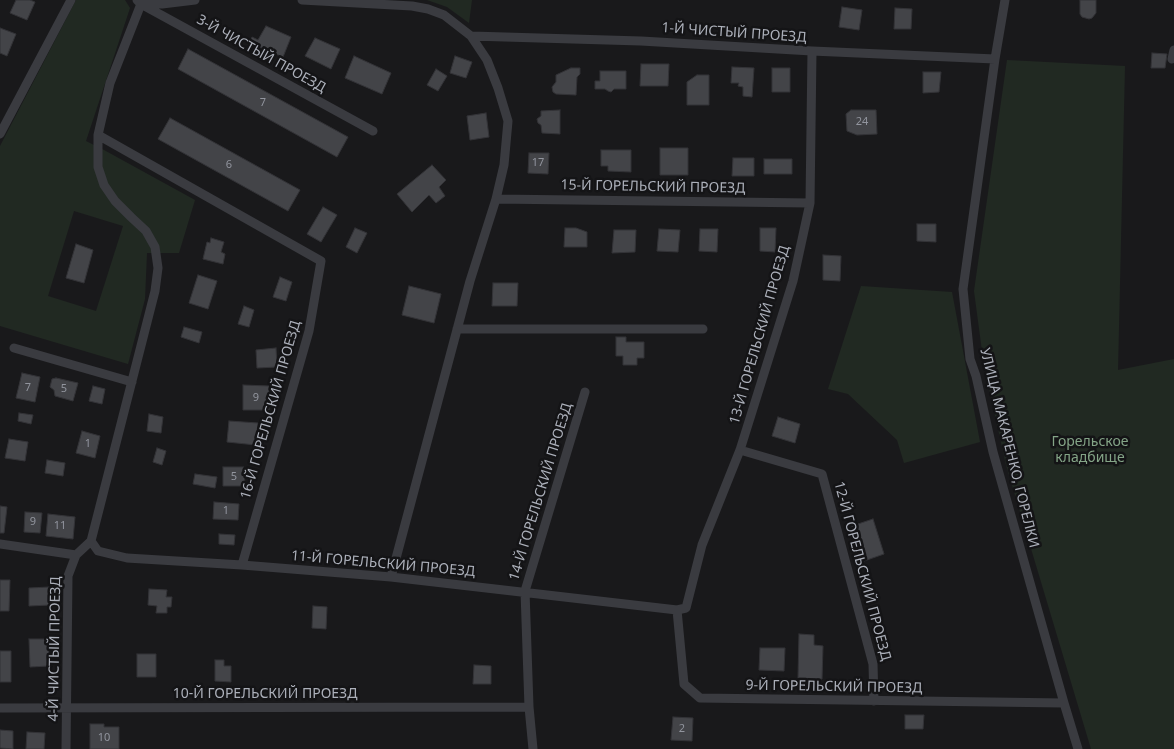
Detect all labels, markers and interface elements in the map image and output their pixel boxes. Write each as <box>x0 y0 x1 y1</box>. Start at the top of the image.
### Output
street label: 3-Й ЧИСТЫЙ ПРОЕЗД <box>193 11 329 97</box>
street label: 1-Й ЧИСТЫЙ ПРОЕЗД <box>661 20 807 46</box>
house number: 7 <box>260 96 266 110</box>
house number: 24 <box>856 115 868 129</box>
house number: 17 <box>532 156 544 170</box>
house number: 6 <box>226 158 232 172</box>
street label: 15-Й ГОРЕЛЬСКИЙ ПРОЕЗД <box>560 177 746 197</box>
street label: 13-Й ГОРЕЛЬСКИЙ ПРОЕЗД <box>726 244 794 426</box>
street label: 16-Й ГОРЕЛЬСКИЙ ПРОЕЗД <box>237 319 305 501</box>
street label: УЛИЦА МАКАРЕНКО, ГОРЕЛКИ <box>976 346 1042 550</box>
house number: 7 <box>25 381 31 395</box>
house number: 5 <box>61 382 67 396</box>
house number: 9 <box>253 391 259 405</box>
street label: 14-Й ГОРЕЛЬСКИЙ ПРОЕЗД <box>506 401 576 583</box>
park label: Горельское кладбище <box>1051 434 1129 467</box>
house number: 1 <box>85 437 91 451</box>
house number: 5 <box>231 470 237 484</box>
street label: 12-Й ГОРЕЛЬСКИЙ ПРОЕЗД <box>830 480 894 662</box>
house number: 1 <box>223 504 229 518</box>
house number: 9 <box>30 515 36 529</box>
house number: 11 <box>54 519 66 533</box>
street label: 11-Й ГОРЕЛЬСКИЙ ПРОЕЗД <box>290 548 476 580</box>
street label: 4-Й ЧИСТЫЙ ПРОЕЗД <box>45 576 65 722</box>
street label: 9-Й ГОРЕЛЬСКИЙ ПРОЕЗД <box>745 677 923 697</box>
street label: 10-Й ГОРЕЛЬСКИЙ ПРОЕЗД <box>173 686 357 702</box>
house number: 2 <box>679 722 685 736</box>
house number: 10 <box>98 731 110 745</box>

